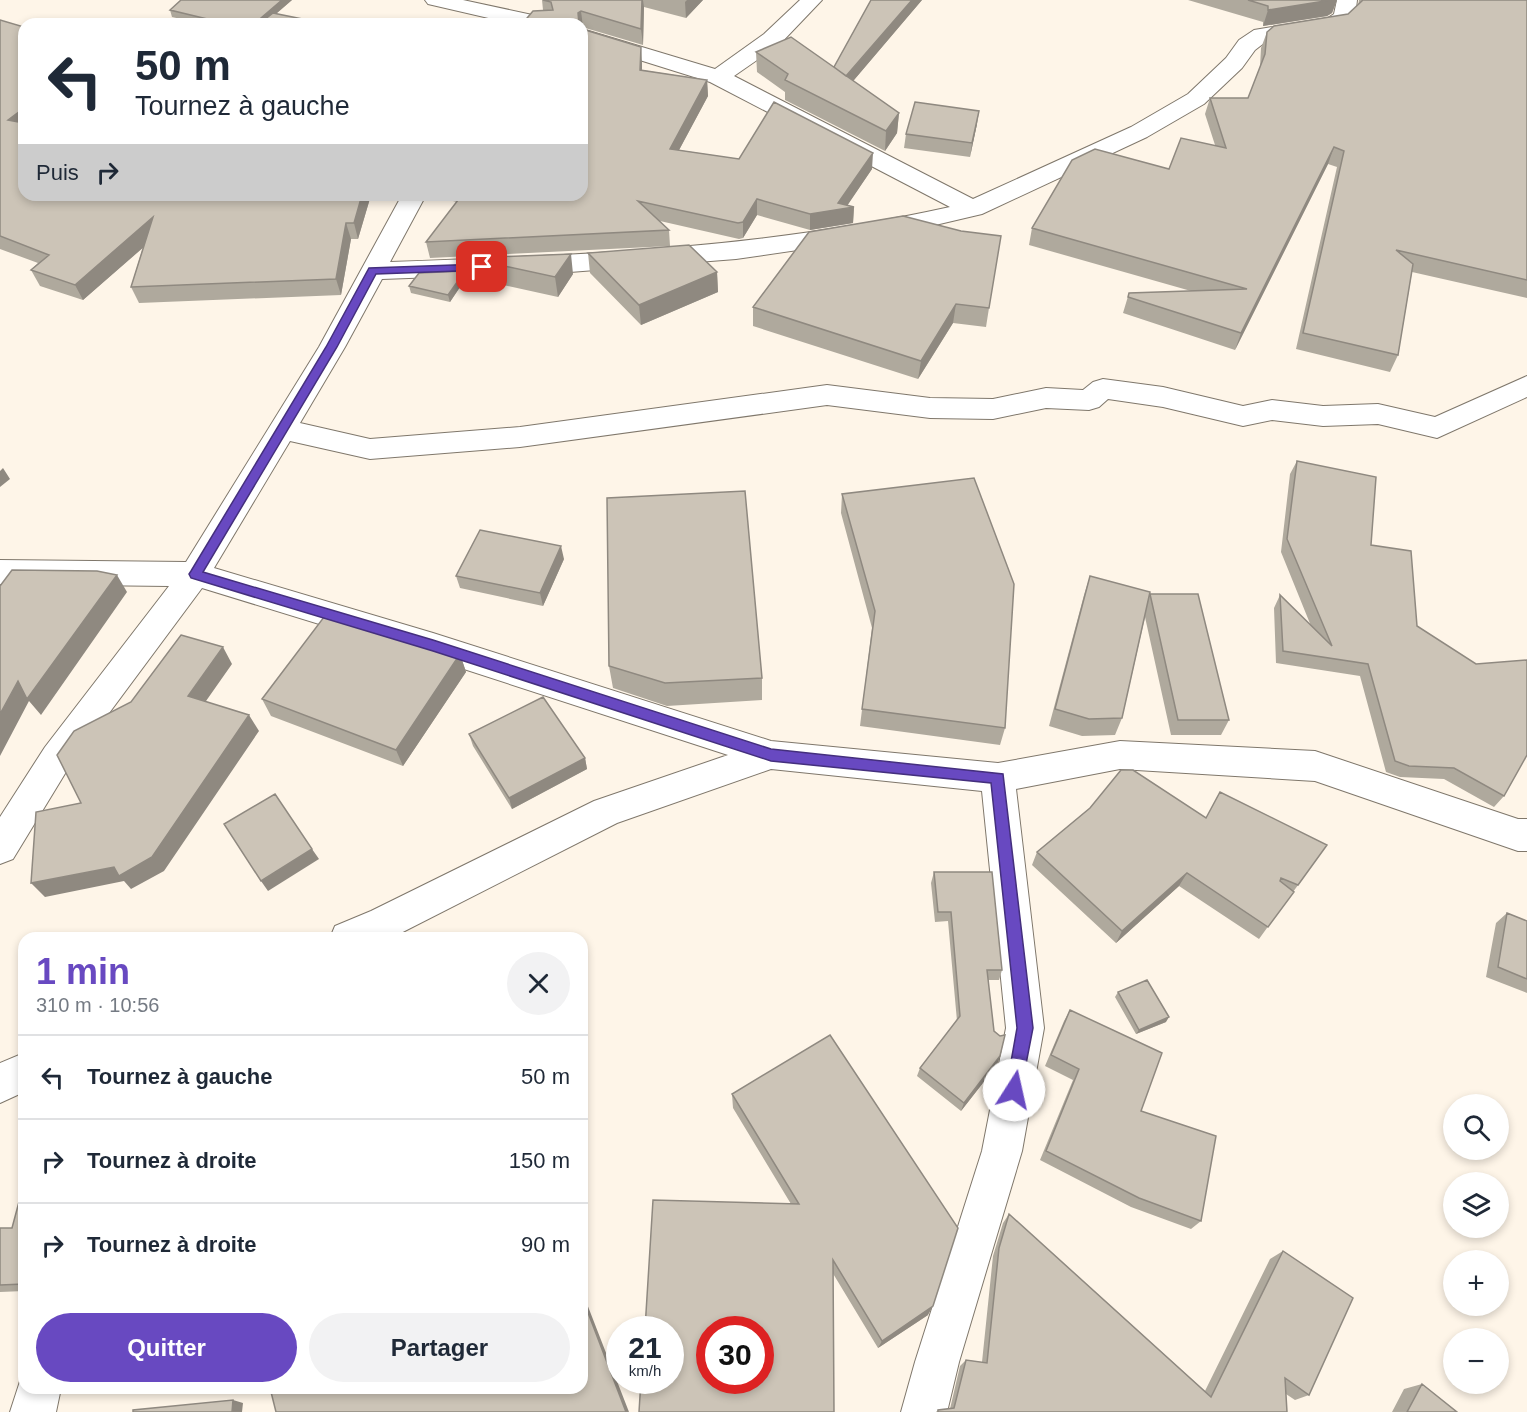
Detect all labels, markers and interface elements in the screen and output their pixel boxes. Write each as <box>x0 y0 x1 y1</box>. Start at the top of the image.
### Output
icon: left <box>36 42 114 120</box>
text: 50 m <box>135 42 231 89</box>
text: Tournez à gauche <box>135 91 350 121</box>
icon: right <box>91 156 124 189</box>
text: Puis <box>36 160 79 185</box>
pin <box>456 241 507 292</box>
icon: arrive <box>465 250 498 283</box>
text: 1 min <box>36 951 130 992</box>
button: close <box>507 952 570 1015</box>
text: 310 m · 10:56 <box>36 994 159 1016</box>
position arrow <box>982 1058 1046 1122</box>
icon: left <box>36 1061 69 1094</box>
text: Tournez à gauche <box>87 1064 272 1089</box>
text: 50 m <box>521 1064 570 1089</box>
map controls <box>1443 1094 1509 1394</box>
button: search <box>1443 1094 1509 1160</box>
icon: right <box>36 1145 69 1178</box>
text: Tournez à droite <box>87 1148 257 1173</box>
text: 150 m <box>509 1148 570 1173</box>
button: layers <box>1443 1172 1509 1238</box>
icon: right <box>36 1229 69 1262</box>
text: Tournez à droite <box>87 1232 257 1257</box>
text: 90 m <box>521 1232 570 1257</box>
button: + <box>1443 1250 1509 1316</box>
button: Quitter <box>36 1313 297 1382</box>
button: Partager <box>309 1313 570 1382</box>
speed limit sign: 30 <box>696 1316 774 1394</box>
button: − <box>1443 1328 1509 1394</box>
text: 21 <box>628 1331 662 1364</box>
text: km/h <box>629 1362 661 1379</box>

